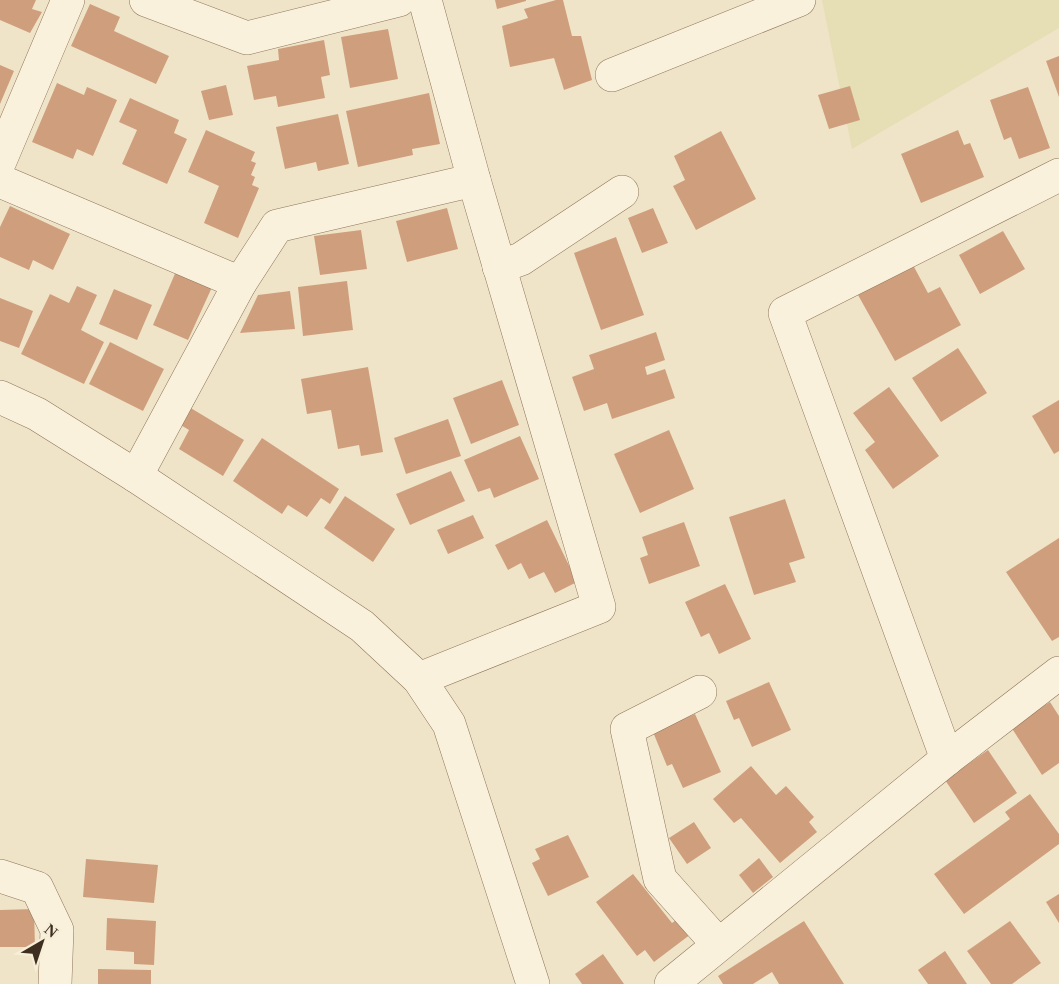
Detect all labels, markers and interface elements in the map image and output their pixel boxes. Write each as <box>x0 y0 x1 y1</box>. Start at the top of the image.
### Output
north arrow <box>12 912 72 972</box>
text: N <box>41 920 61 941</box>

